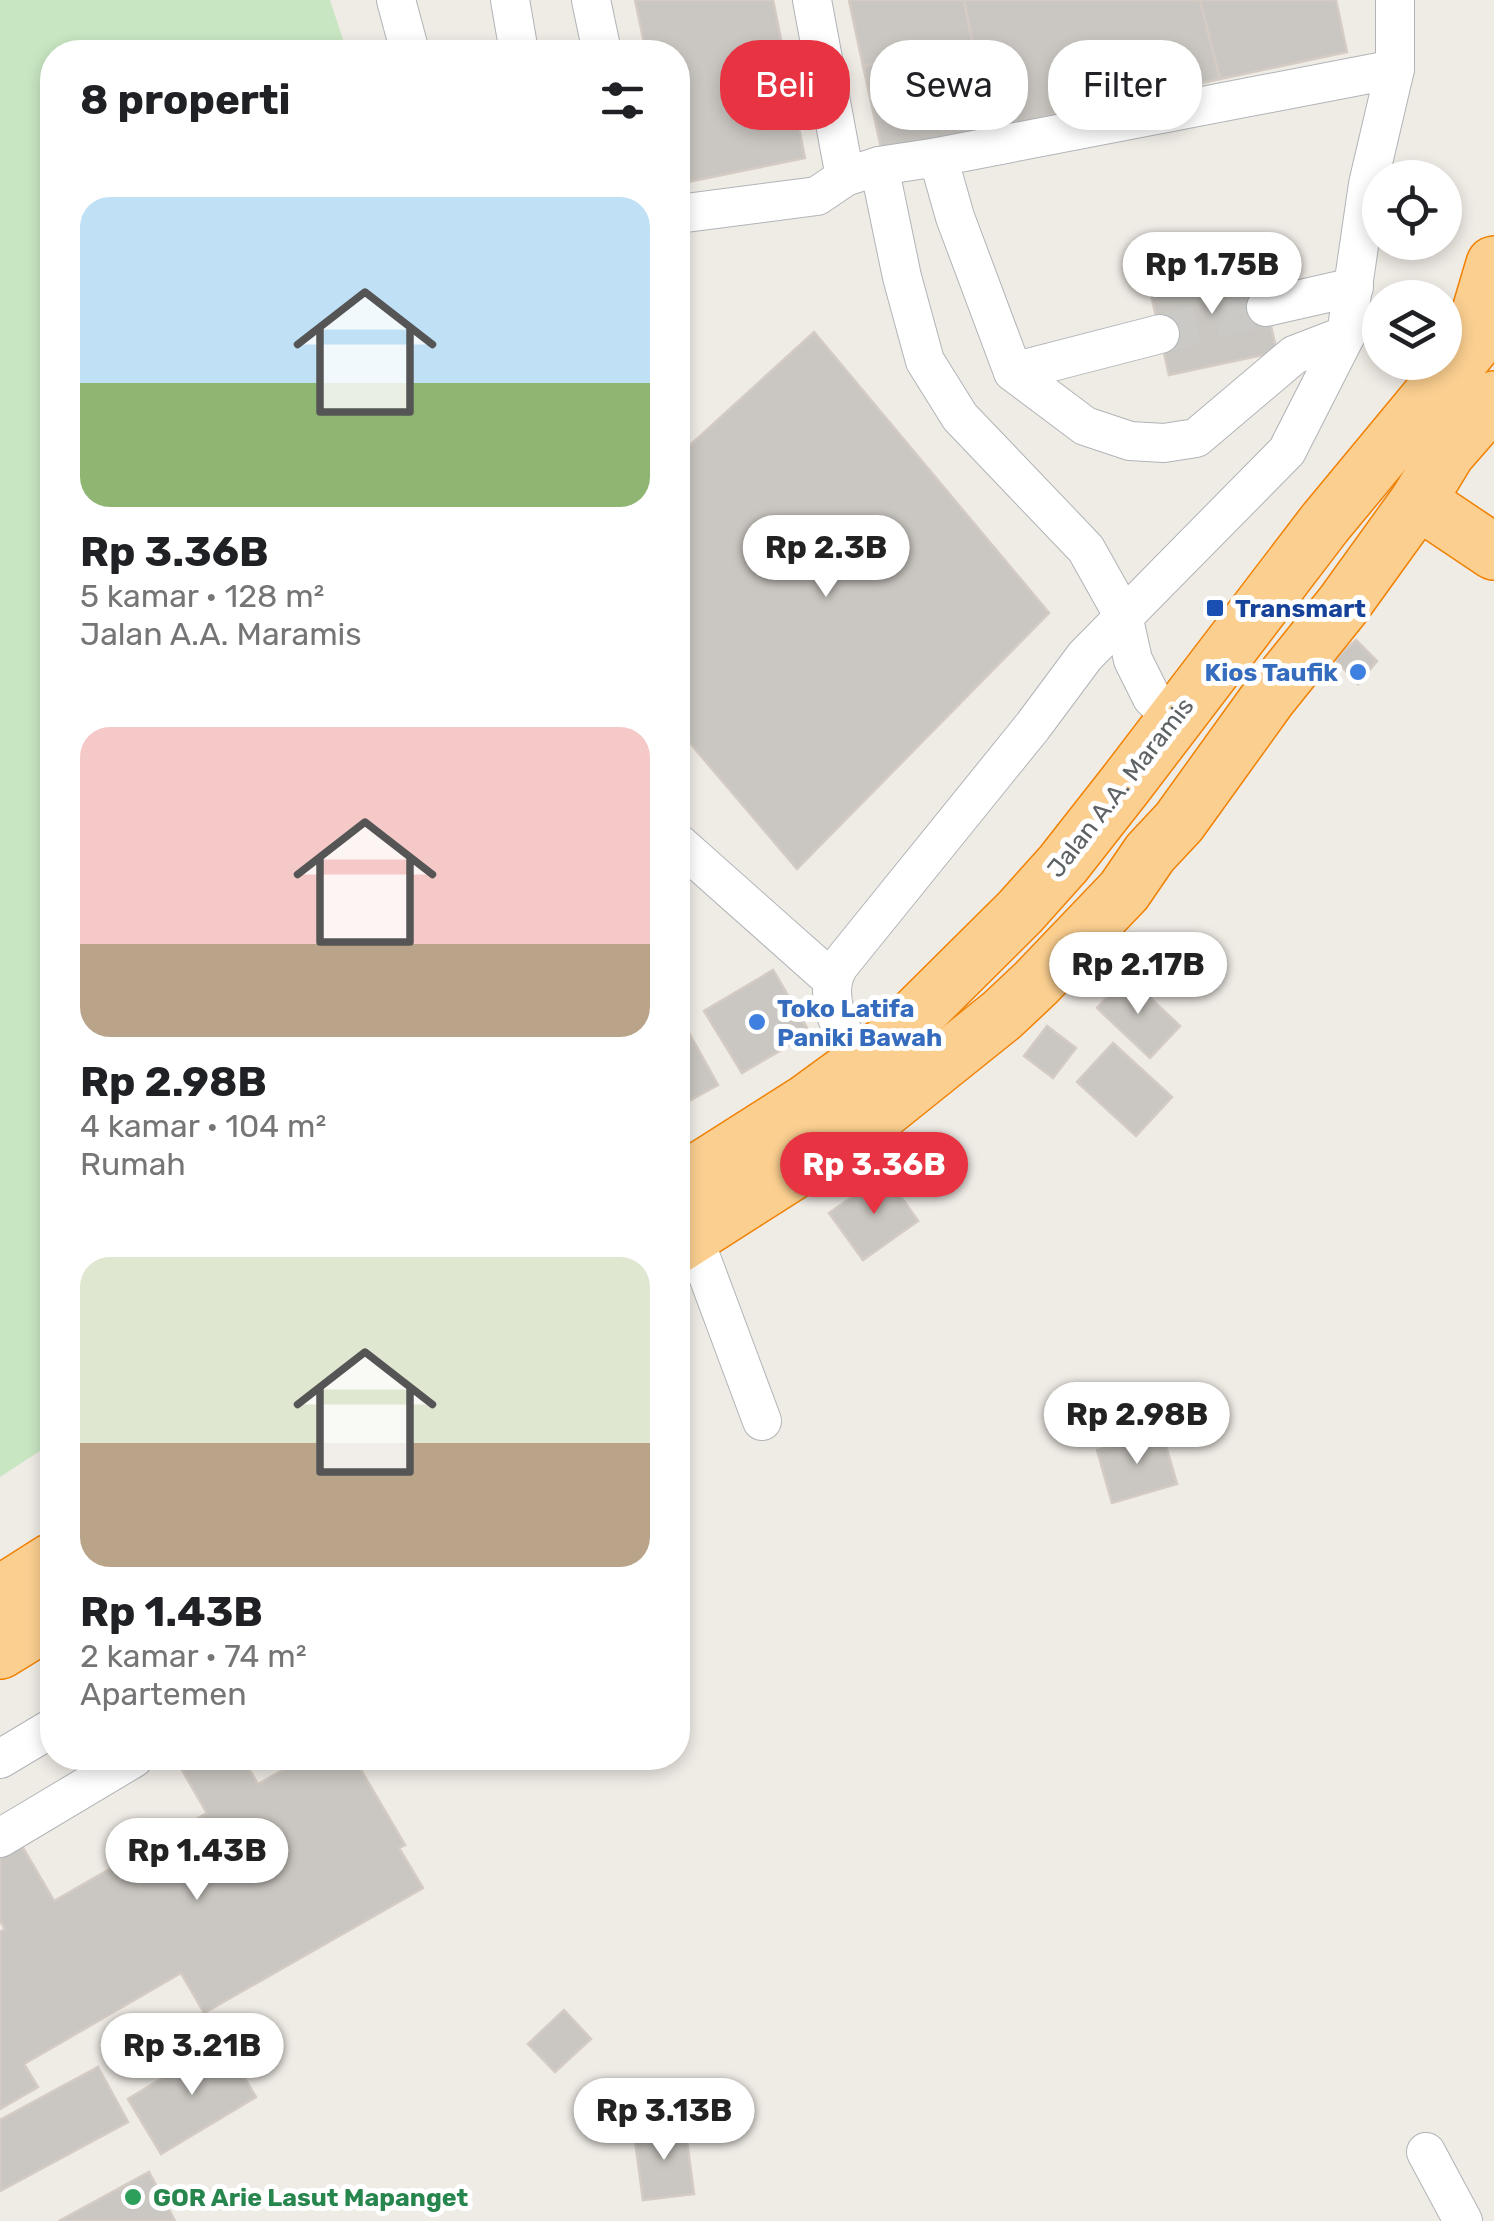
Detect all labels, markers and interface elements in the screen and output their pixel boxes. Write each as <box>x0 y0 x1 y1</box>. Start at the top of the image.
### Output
chip: Beli <box>720 40 850 130</box>
chip: Sewa <box>870 40 1028 130</box>
chip: Filter <box>1048 40 1202 130</box>
icon: filters <box>595 73 650 128</box>
text: 8 properti <box>80 75 291 125</box>
map controls <box>1362 160 1462 380</box>
button: locate <box>1362 160 1462 260</box>
pin: Rp 1.75B <box>1109 232 1315 317</box>
text: Rp 1.75B <box>1145 245 1279 283</box>
icon: home <box>275 262 455 442</box>
button: layers <box>1362 280 1462 380</box>
pin: Rp 2.3B <box>734 515 918 600</box>
text: Rp 3.36B <box>80 527 269 577</box>
text: Rp 2.3B <box>765 528 887 566</box>
text: 5 kamar · 128 m² <box>80 577 325 615</box>
place label: Transmart <box>1235 594 1366 623</box>
marker: Transmart <box>1204 597 1226 619</box>
text: Jalan A.A. Maramis <box>80 615 362 653</box>
place label: Kios Taufik <box>1205 658 1338 687</box>
marker: Kios Taufik <box>1347 661 1369 683</box>
street label: Jalan A.A. Maramis <box>1041 692 1200 883</box>
icon: home <box>275 792 455 972</box>
pin: Rp 2.17B <box>1035 932 1241 1017</box>
text: Rp 2.17B <box>1071 945 1205 983</box>
place label: Toko Latifa Paniki Bawah <box>777 994 942 1052</box>
marker: Toko Latifa Paniki Bawah <box>746 1011 768 1033</box>
text: Rp 2.98B <box>80 1057 267 1107</box>
text: 4 kamar · 104 m² <box>80 1107 326 1145</box>
pin: Rp 3.36B <box>771 1132 977 1217</box>
text: Rumah <box>80 1145 186 1183</box>
text: Rp 3.36B <box>802 1145 946 1183</box>
icon: home <box>275 1322 455 1502</box>
pin: Rp 2.98B <box>1034 1382 1240 1467</box>
text: Rp 2.98B <box>1066 1395 1208 1433</box>
text: Rp 1.43B <box>80 1587 263 1637</box>
text: 2 kamar · 74 m² <box>80 1637 307 1675</box>
text: Apartemen <box>80 1675 247 1713</box>
pin: Rp 1.43B <box>94 1818 300 1903</box>
text: Rp 1.43B <box>127 1831 267 1869</box>
pin: Rp 3.21B <box>89 2013 295 2098</box>
text: Rp 3.21B <box>123 2026 261 2064</box>
pin: Rp 3.13B <box>561 2078 767 2163</box>
text: Rp 3.13B <box>596 2091 732 2129</box>
place label: GOR Arie Lasut Mapanget <box>153 2183 469 2212</box>
marker: GOR Arie Lasut Mapanget <box>122 2186 144 2208</box>

